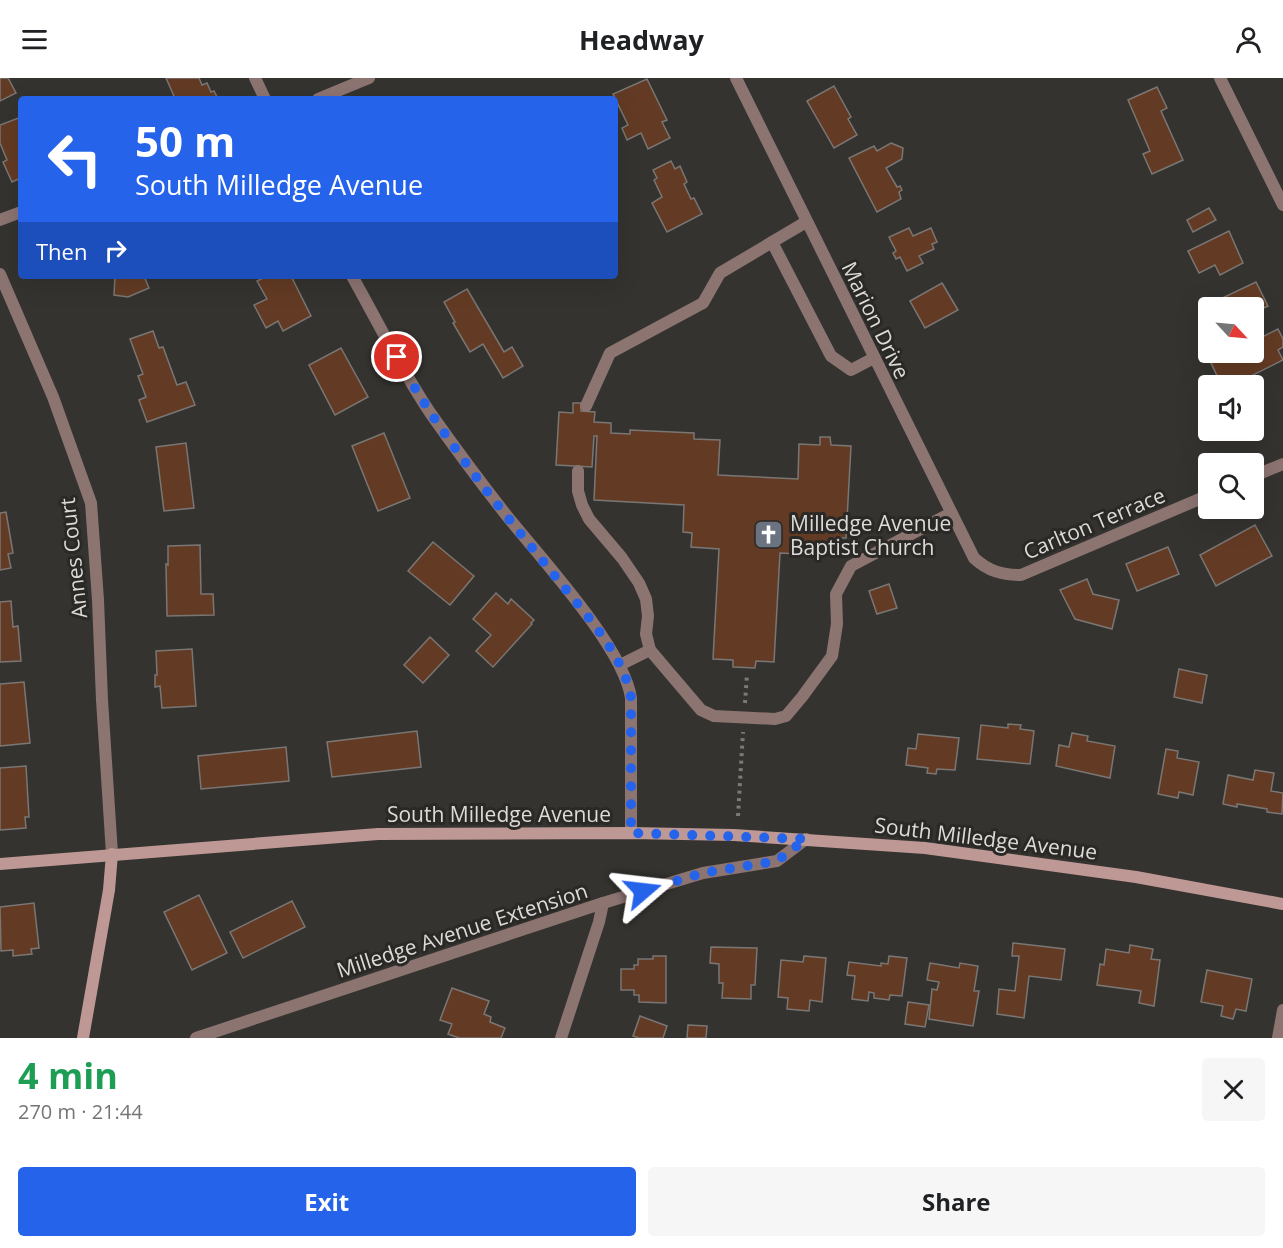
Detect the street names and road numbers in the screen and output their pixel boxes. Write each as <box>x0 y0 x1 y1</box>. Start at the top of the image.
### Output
street label: Marion Drive <box>836 257 916 383</box>
street label: Carlton Terrace <box>1019 481 1169 565</box>
street label: Annes Court <box>53 496 93 620</box>
street label: South Milledge Avenue <box>387 800 611 828</box>
street label: South Milledge Avenue <box>873 810 1099 866</box>
street label: Milledge Avenue Extension <box>333 876 591 984</box>

